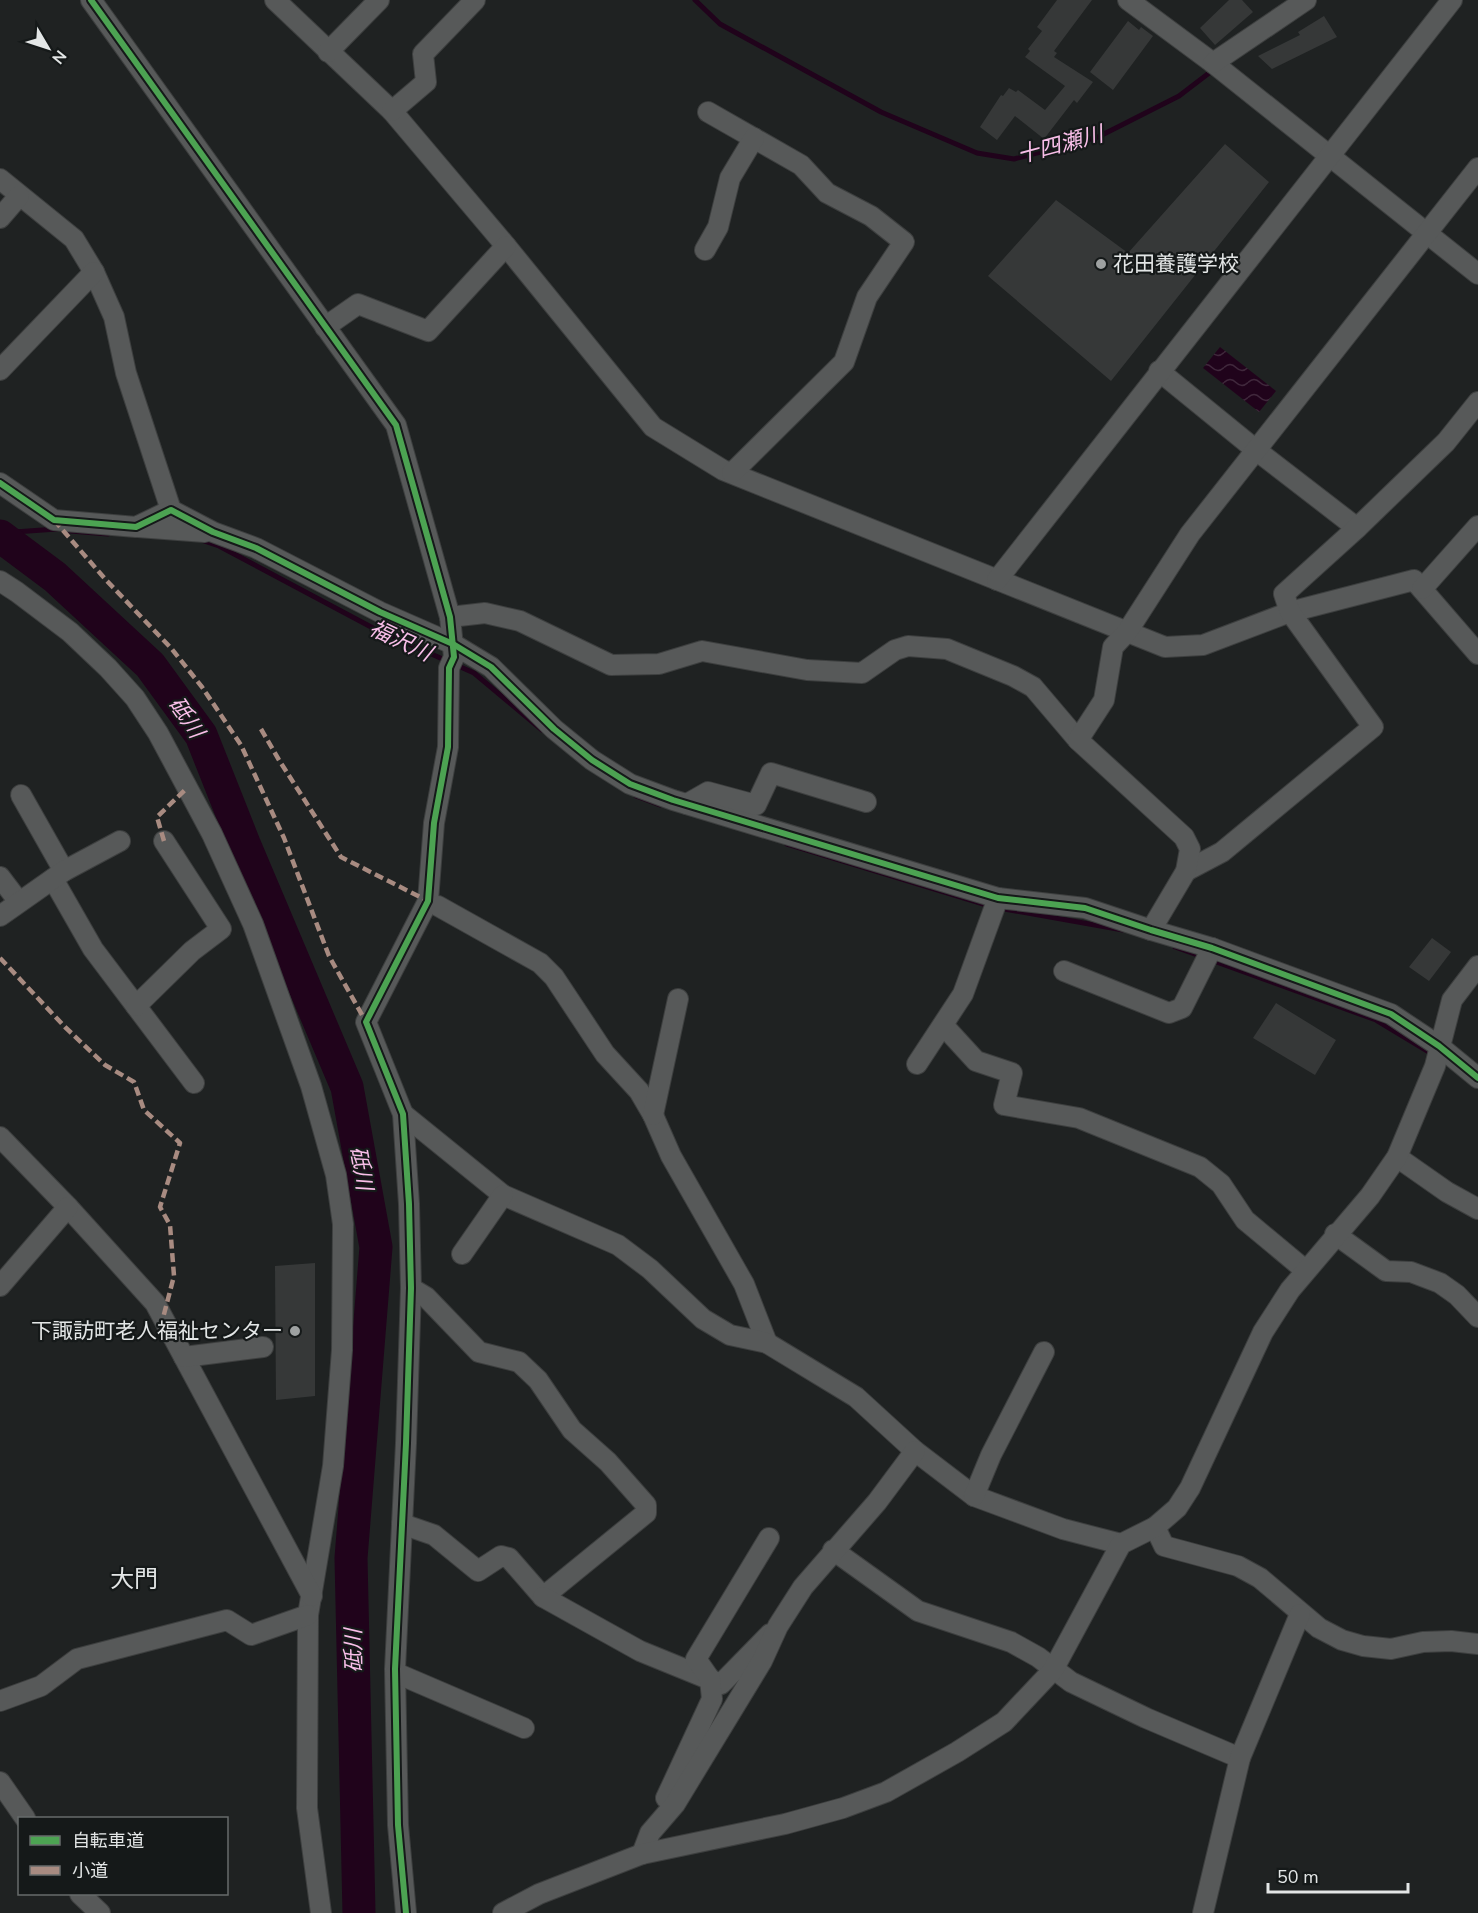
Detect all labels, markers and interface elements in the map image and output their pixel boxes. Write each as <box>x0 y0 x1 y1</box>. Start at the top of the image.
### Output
north arrow <box>18 18 78 78</box>
text: N <box>47 45 71 68</box>
water label: 十四瀬川 <box>1014 119 1109 171</box>
place label: 花田養護学校 <box>1113 250 1239 278</box>
marker: 花田養護学校 <box>1094 257 1108 271</box>
water label: 福沢川 <box>364 613 439 669</box>
water label: 砥川 <box>161 691 212 746</box>
water label: 砥川 <box>342 1144 380 1194</box>
place label: 下諏訪町老人福祉センター <box>31 1317 283 1345</box>
marker: 下諏訪町老人福祉センター <box>288 1324 302 1338</box>
district label: 大門 <box>110 1563 158 1595</box>
water label: 砥川 <box>339 1627 369 1673</box>
legend <box>18 1817 228 1895</box>
text: 自転車道 <box>72 1829 144 1853</box>
scale bar <box>1268 1856 1408 1894</box>
text: 小道 <box>72 1859 108 1883</box>
text: 50 m <box>1277 1865 1319 1889</box>

